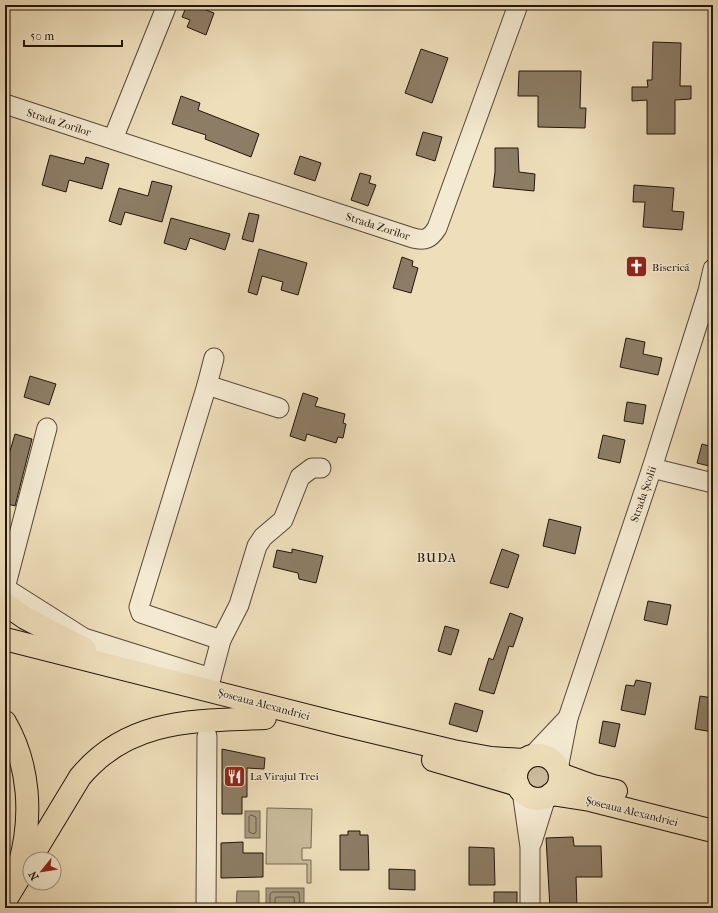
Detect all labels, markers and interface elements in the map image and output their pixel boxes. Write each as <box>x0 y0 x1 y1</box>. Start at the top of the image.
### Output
scale bar <box>24 22 122 48</box>
text: 50 m <box>30 29 54 43</box>
street label: Strada Zorilor <box>25 106 93 139</box>
street label: Strada Zorilor <box>344 210 412 243</box>
church icon: Biserică <box>624 254 650 280</box>
place label: Biserică <box>652 261 691 274</box>
street label: Strada Școlii <box>628 464 659 524</box>
district label: BUDA <box>417 550 457 565</box>
street label: Șoseaua Alexandriei <box>216 686 312 723</box>
restaurant icon: La Virajul Trei <box>222 763 248 789</box>
place label: La Virajul Trei <box>250 770 319 783</box>
street label: Șoseaua Alexandriei <box>584 794 680 829</box>
north arrow <box>22 851 62 891</box>
text: N <box>26 868 41 883</box>

